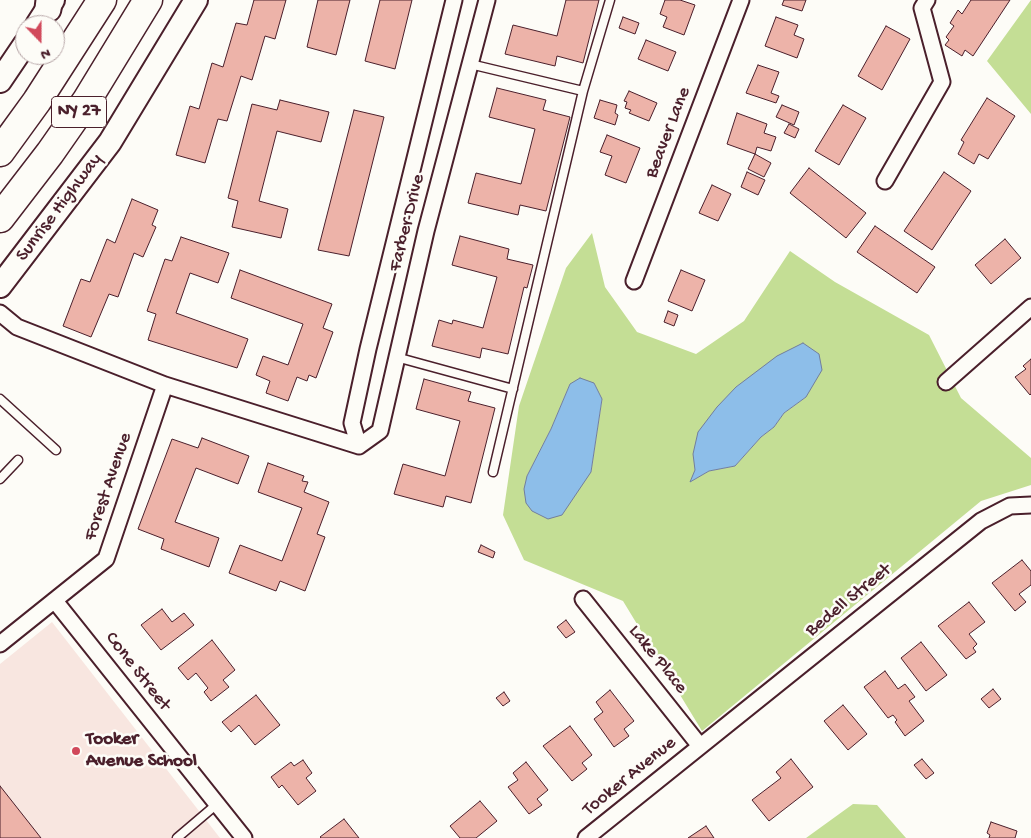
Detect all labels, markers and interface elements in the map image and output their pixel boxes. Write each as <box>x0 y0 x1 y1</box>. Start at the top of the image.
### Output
north arrow <box>15 15 65 65</box>
text: N <box>38 44 53 63</box>
street label: Beaver Lane <box>641 84 697 182</box>
road number: NY 27 <box>52 96 106 128</box>
street label: Sunrise Highway <box>12 149 108 267</box>
street label: Farber Drive <box>385 172 431 274</box>
street label: Forest Avenue <box>80 430 138 544</box>
street label: Bedell Street <box>801 559 897 643</box>
street label: Lake Place <box>622 621 692 699</box>
street label: Cone Street <box>99 628 175 716</box>
place label: Tooker Avenue School <box>86 729 197 773</box>
street label: Tooker Avenue <box>579 732 681 822</box>
marker: Tooker Avenue School <box>70 745 82 757</box>

